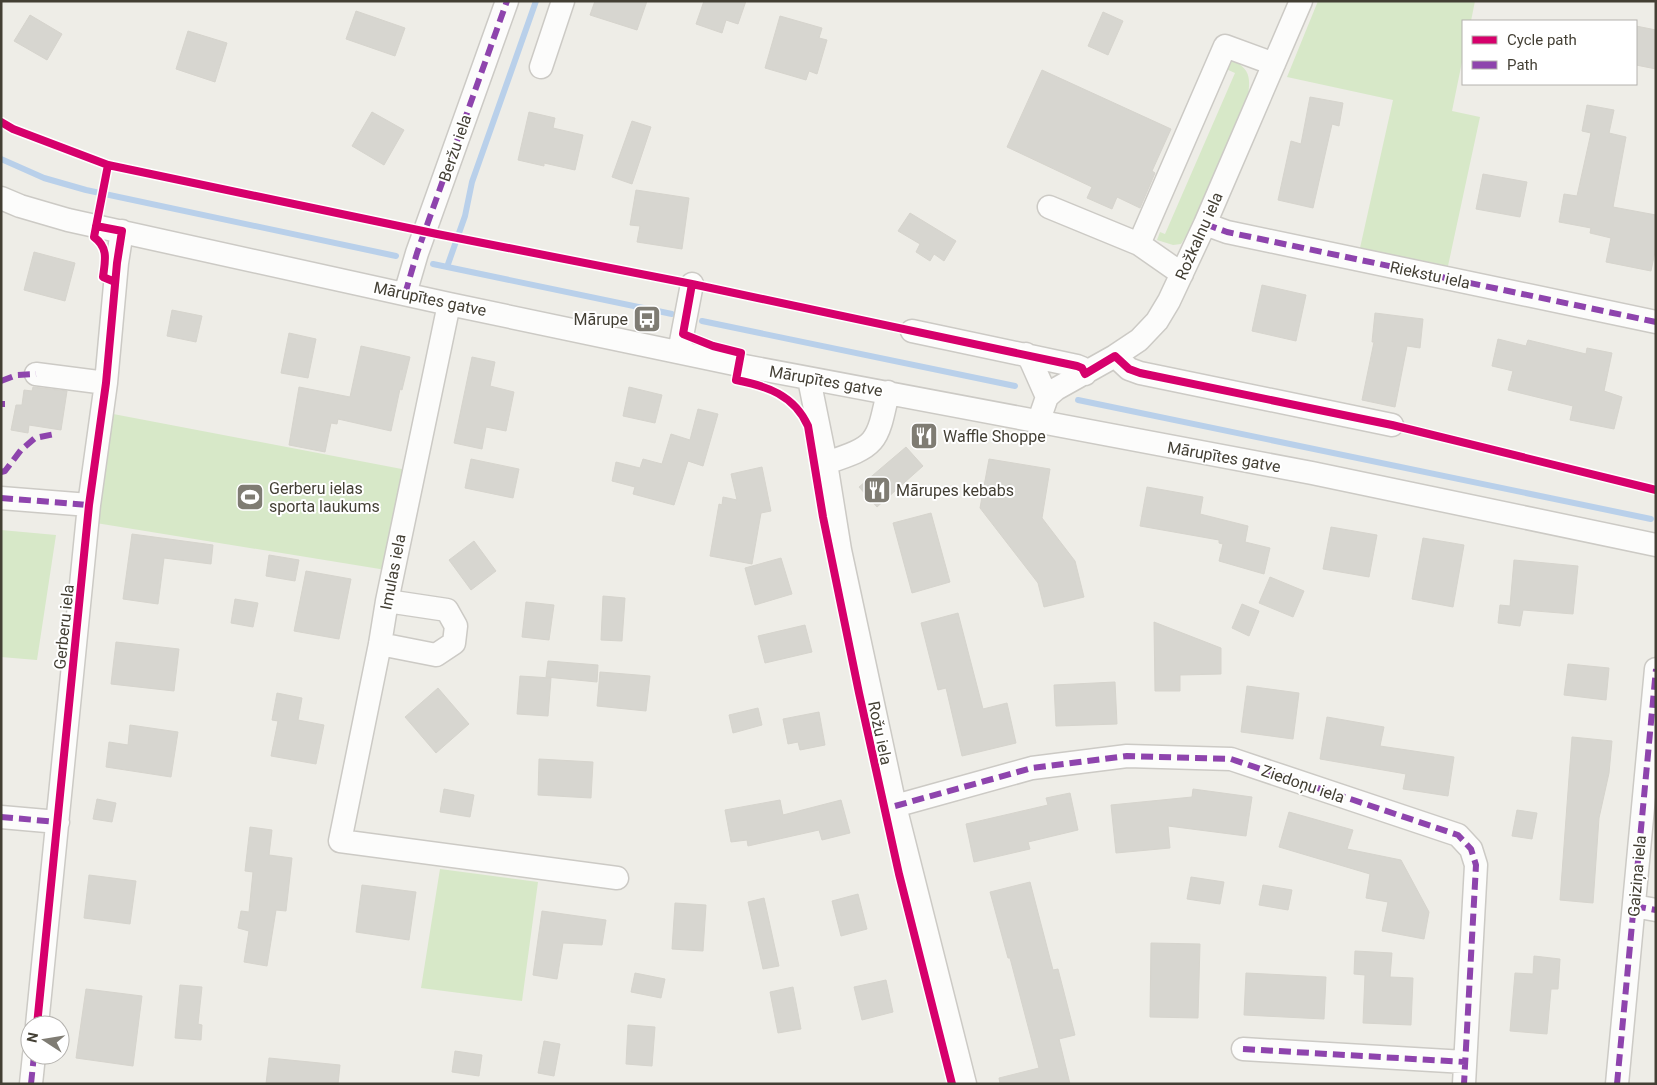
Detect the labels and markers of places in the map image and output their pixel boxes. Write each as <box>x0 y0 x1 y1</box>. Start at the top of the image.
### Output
bus stop icon: Mārupe <box>632 304 662 334</box>
place label: Mārupe <box>574 310 628 329</box>
restaurant icon: Waffle Shoppe <box>909 421 939 451</box>
place label: Waffle Shoppe <box>943 427 1046 446</box>
restaurant icon: Mārupes kebabs <box>862 475 892 505</box>
place label: Gerberu ielas sporta laukums <box>269 479 380 516</box>
place label: Mārupes kebabs <box>896 481 1014 500</box>
sports icon: Gerberu ielas sporta laukums <box>235 482 265 512</box>

